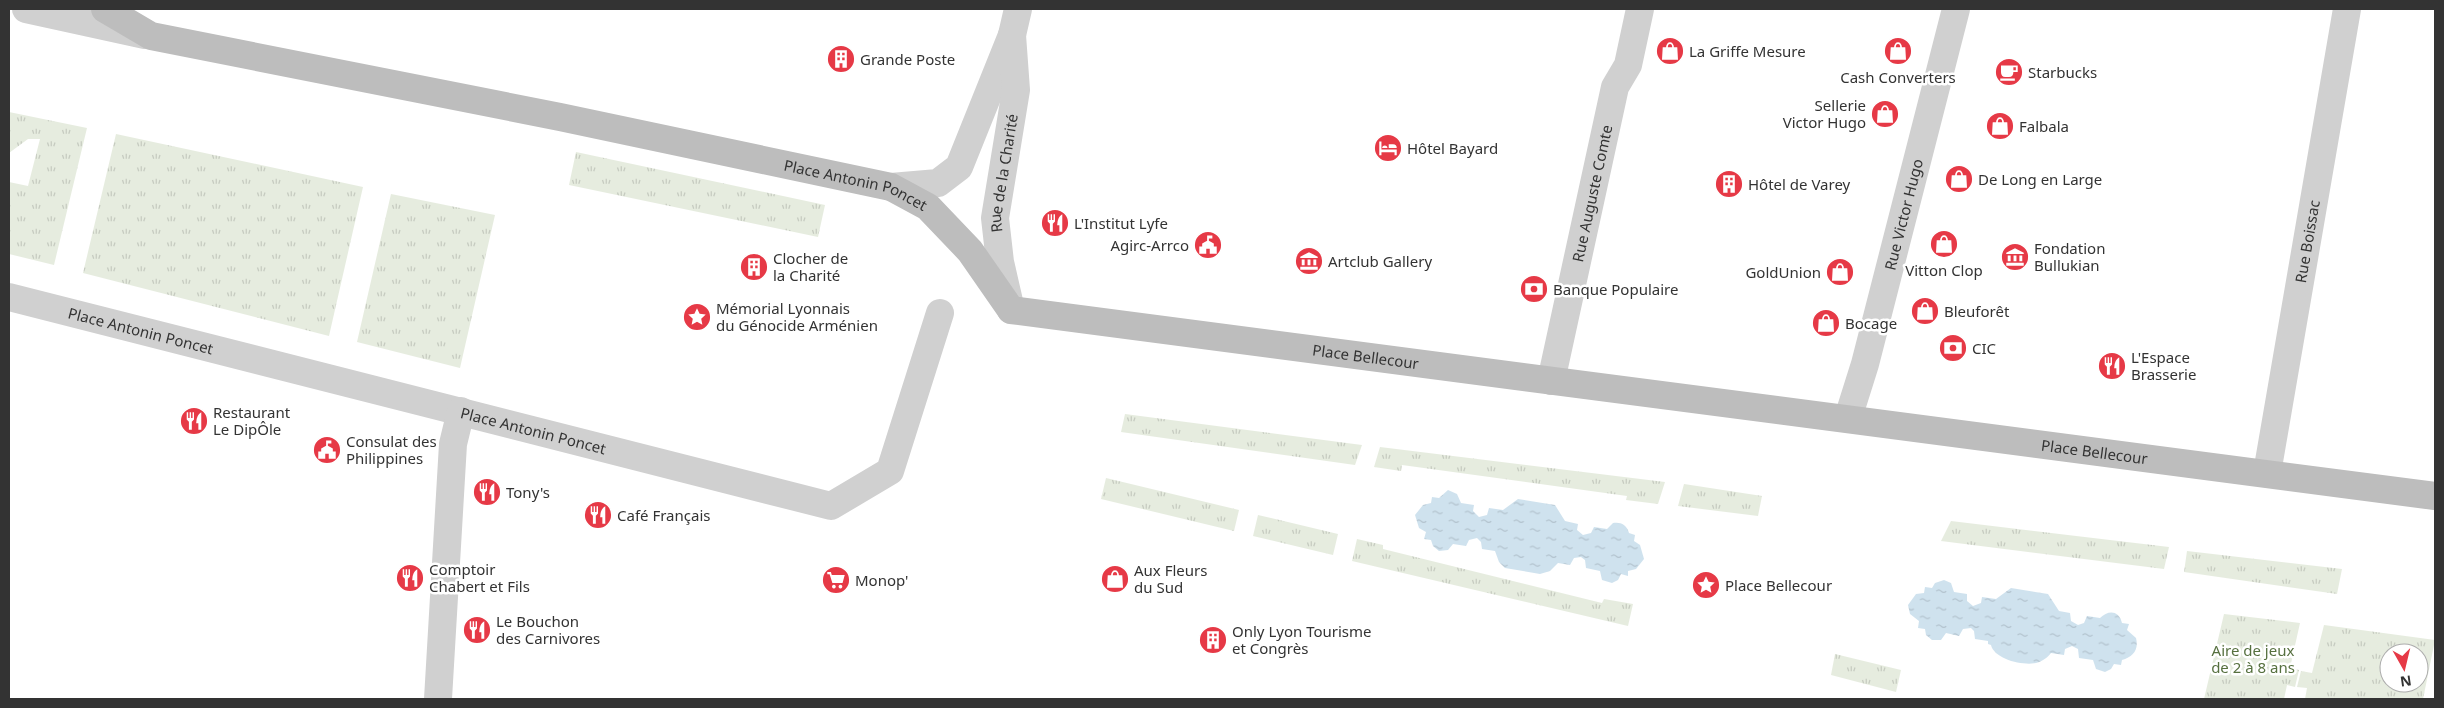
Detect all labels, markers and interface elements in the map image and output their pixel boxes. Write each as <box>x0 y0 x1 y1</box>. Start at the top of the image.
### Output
shop icon: La Griffe Mesure <box>1655 36 1685 66</box>
shop icon: Cash Converters <box>1883 36 1913 66</box>
place label: La Griffe Mesure <box>1689 41 1806 61</box>
building icon: Grande Poste <box>826 44 856 74</box>
place label: Grande Poste <box>860 49 955 69</box>
cafe icon: Starbucks <box>1994 57 2024 87</box>
place label: Starbucks <box>2028 62 2097 82</box>
place label: Cash Converters <box>1840 67 1956 87</box>
place label: Sellerie Victor Hugo <box>1783 95 1866 132</box>
shop icon: Sellerie Victor Hugo <box>1870 99 1900 129</box>
shop icon: Falbala <box>1985 111 2015 141</box>
street label: Rue de la Charité <box>985 112 1022 234</box>
place label: Falbala <box>2019 116 2069 136</box>
street label: Rue Auguste Comte <box>1567 123 1616 264</box>
hotel icon: Hôtel Bayard <box>1373 133 1403 163</box>
place label: Hôtel Bayard <box>1407 138 1498 158</box>
street label: Place Antonin Poncet <box>782 155 931 215</box>
street label: Rue Victor Hugo <box>1879 157 1927 272</box>
shop icon: De Long en Large <box>1944 164 1974 194</box>
building icon: Hôtel de Varey <box>1714 169 1744 199</box>
place label: De Long en Large <box>1978 169 2102 189</box>
place label: Hôtel de Varey <box>1748 174 1851 194</box>
street label: Rue Boissac <box>2290 198 2324 284</box>
restaurant icon: L'Institut Lyfe <box>1040 208 1070 238</box>
place label: L'Institut Lyfe <box>1074 213 1168 233</box>
shop icon: Vitton Clop <box>1929 229 1959 259</box>
public building icon: Agirc-Arrco <box>1193 230 1223 260</box>
place label: Agirc-Arrco <box>1110 235 1189 255</box>
place label: Fondation Bullukian <box>2034 238 2105 275</box>
museum icon: Fondation Bullukian <box>2000 242 2030 272</box>
museum icon: Artclub Gallery <box>1294 246 1324 276</box>
place label: Clocher de la Charité <box>773 248 848 285</box>
place label: Artclub Gallery <box>1328 251 1432 271</box>
building icon: Clocher de la Charité <box>739 252 769 282</box>
shop icon: GoldUnion <box>1825 257 1855 287</box>
place label: Vitton Clop <box>1905 260 1983 280</box>
place label: GoldUnion <box>1745 262 1821 282</box>
bank icon: Banque Populaire <box>1519 274 1549 304</box>
place label: Banque Populaire <box>1553 279 1678 299</box>
shop icon: Bleuforêt <box>1910 296 1940 326</box>
place label: Mémorial Lyonnais du Génocide Arménien <box>716 298 878 335</box>
place label: Bleuforêt <box>1944 301 2010 321</box>
street label: Place Antonin Poncet <box>66 302 216 359</box>
place icon: Mémorial Lyonnais du Génocide Arménien <box>682 302 712 332</box>
shop icon: Bocage <box>1811 308 1841 338</box>
place label: Bocage <box>1845 313 1897 333</box>
bank icon: CIC <box>1938 333 1968 363</box>
place label: CIC <box>1972 338 1997 358</box>
street label: Place Bellecour <box>1311 339 1420 373</box>
place label: L'Espace Brasserie <box>2131 347 2196 384</box>
restaurant icon: L'Espace Brasserie <box>2097 351 2127 381</box>
place label: Restaurant Le DipÔle <box>213 402 291 439</box>
street label: Place Antonin Poncet <box>459 402 609 459</box>
restaurant icon: Restaurant Le DipÔle <box>179 406 209 436</box>
place label: Consulat des Philippines <box>346 431 437 468</box>
public building icon: Consulat des Philippines <box>312 435 342 465</box>
street label: Place Bellecour <box>2040 435 2149 468</box>
restaurant icon: Tony's <box>472 477 502 507</box>
place label: Tony's <box>506 482 550 502</box>
restaurant icon: Café Français <box>583 500 613 530</box>
place label: Café Français <box>617 505 710 525</box>
place label: Comptoir Chabert et Fils <box>429 559 530 596</box>
place label: Aux Fleurs du Sud <box>1134 560 1207 597</box>
restaurant icon: Comptoir Chabert et Fils <box>395 563 425 593</box>
shop icon: Aux Fleurs du Sud <box>1100 564 1130 594</box>
supermarket icon: Monop' <box>821 565 851 595</box>
place label: Monop' <box>855 570 908 590</box>
place icon: Place Bellecour <box>1691 570 1721 600</box>
place label: Place Bellecour <box>1725 575 1832 595</box>
place label: Le Bouchon des Carnivores <box>496 611 600 648</box>
restaurant icon: Le Bouchon des Carnivores <box>462 615 492 645</box>
place label: Only Lyon Tourisme et Congrès <box>1232 621 1372 658</box>
building icon: Only Lyon Tourisme et Congrès <box>1198 625 1228 655</box>
park label: Aire de jeux de 2 à 8 ans <box>2211 640 2295 677</box>
north arrow <box>2379 643 2429 693</box>
text: N <box>2399 671 2413 692</box>

